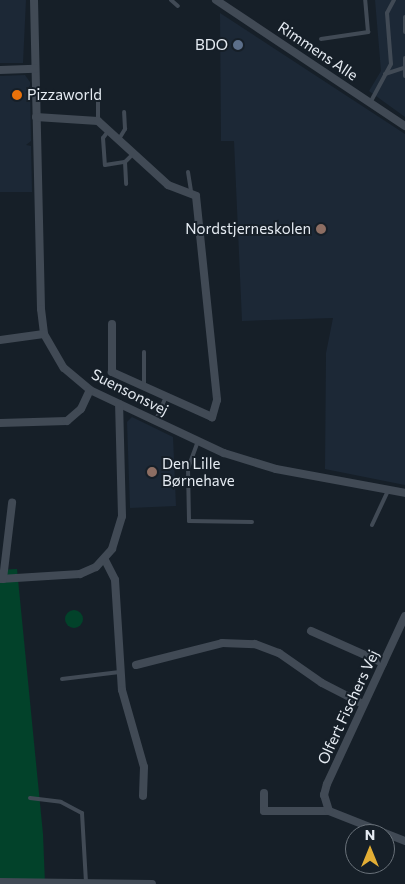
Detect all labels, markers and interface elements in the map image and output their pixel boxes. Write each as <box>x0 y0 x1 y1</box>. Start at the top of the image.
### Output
street label: Rimmens Alle <box>275 18 361 84</box>
place label: BDO <box>195 36 228 54</box>
marker: BDO <box>232 39 244 51</box>
place label: Pizzaworld <box>27 86 102 104</box>
marker: Pizzaworld <box>11 89 23 101</box>
place label: Nordstjerneskolen <box>185 220 311 238</box>
marker: Nordstjerneskolen <box>315 223 327 235</box>
street label: Suensonsvej <box>89 365 171 419</box>
place label: Den Lille Børnehave <box>162 454 235 489</box>
marker: Den Lille Børnehave <box>146 466 158 478</box>
street label: Olfert Fischers Vej <box>314 647 382 767</box>
north arrow <box>345 824 395 874</box>
text: N <box>365 826 375 843</box>

